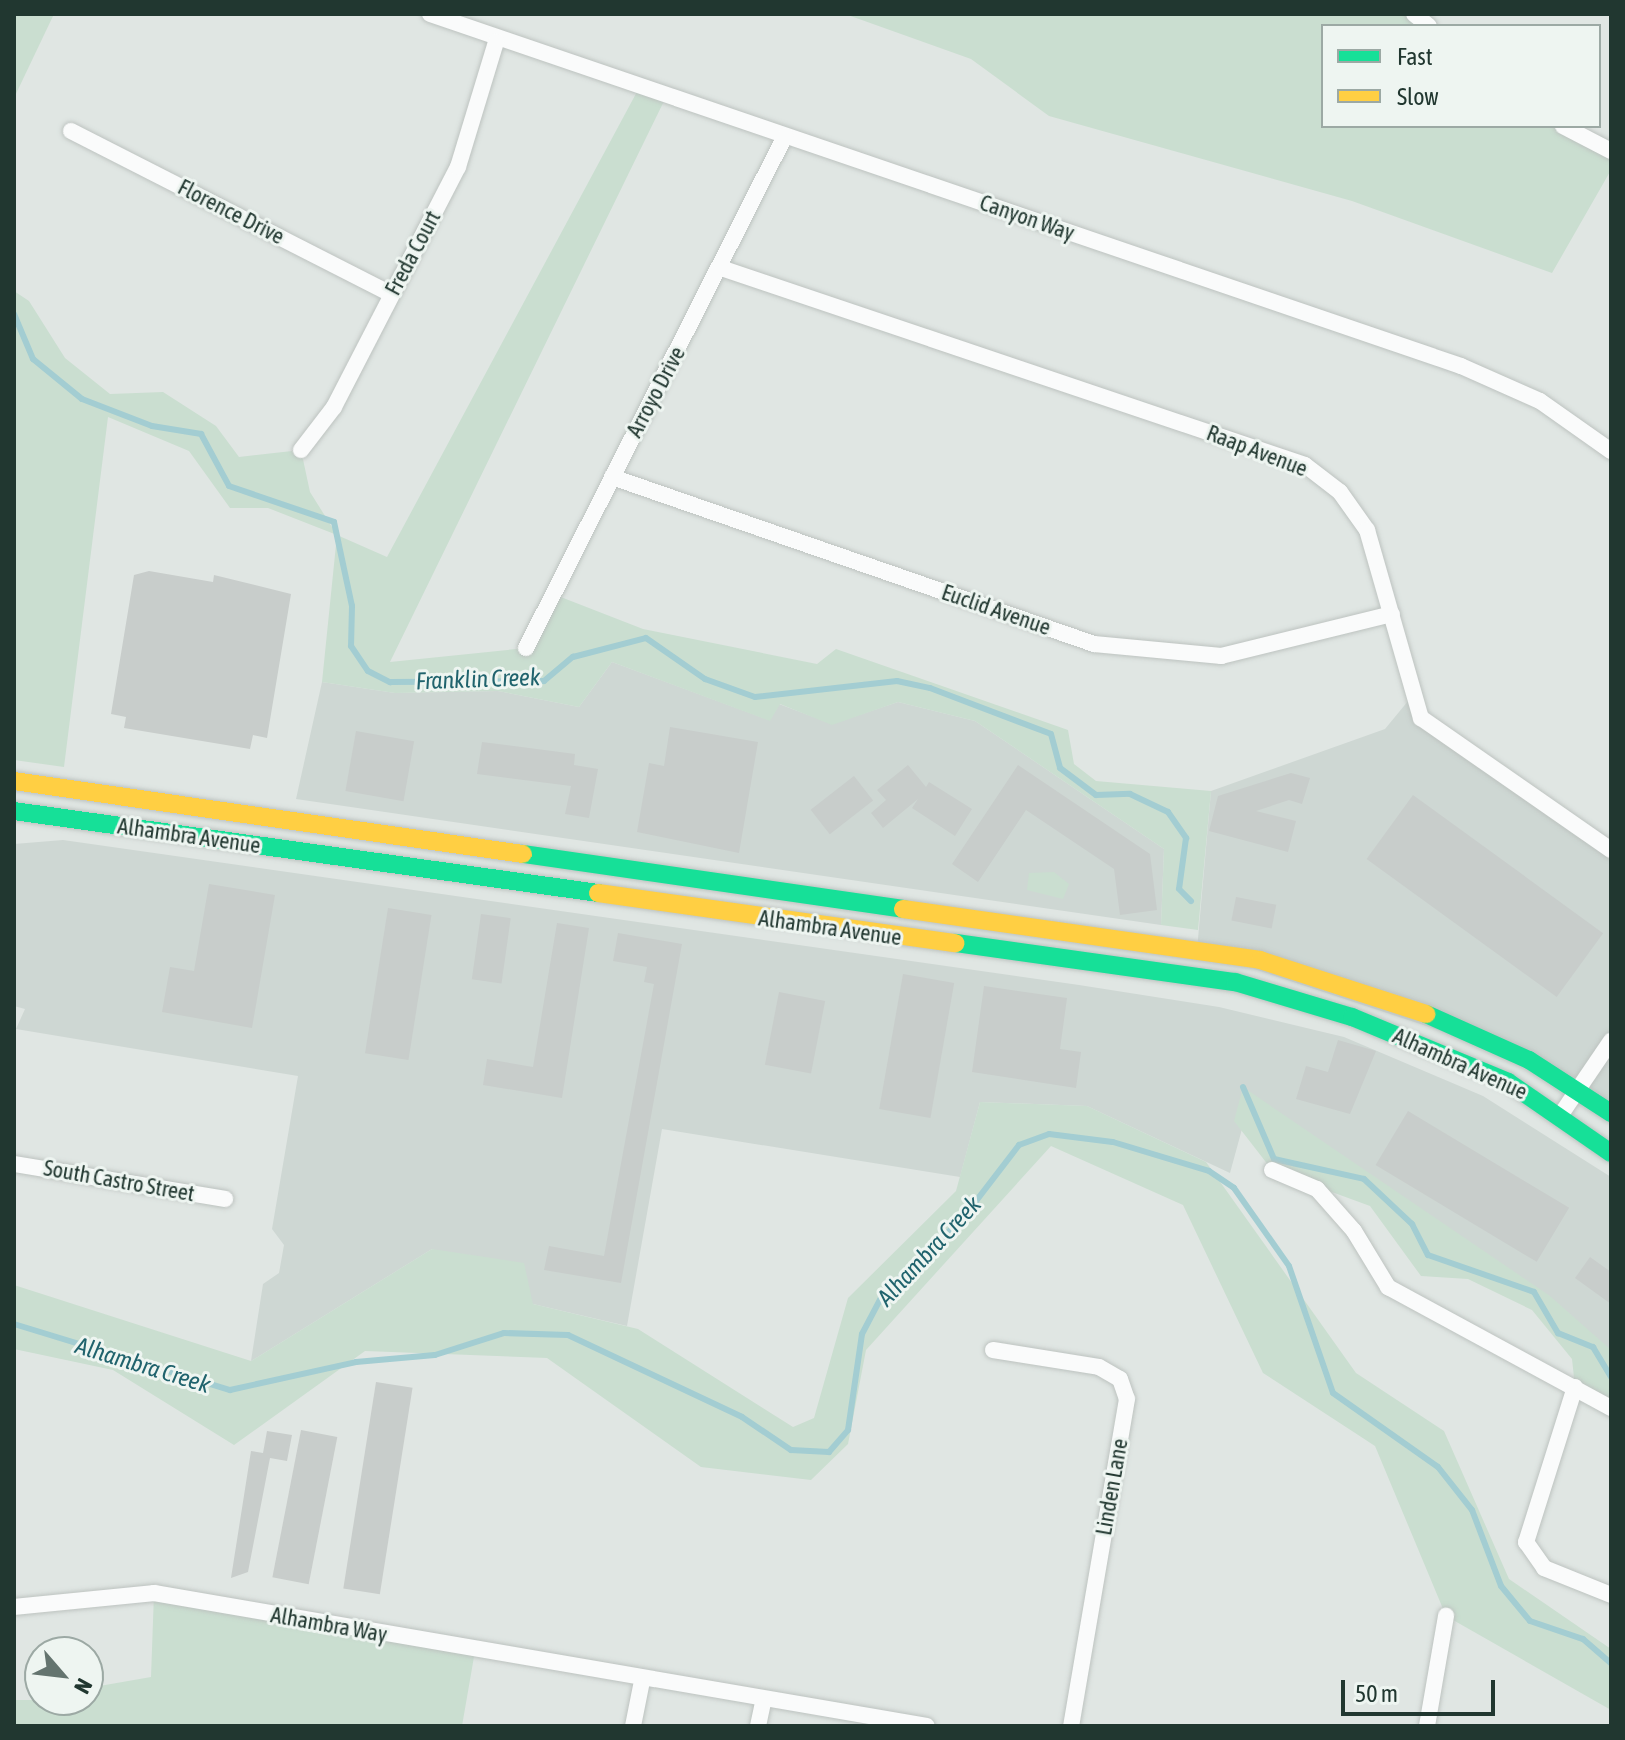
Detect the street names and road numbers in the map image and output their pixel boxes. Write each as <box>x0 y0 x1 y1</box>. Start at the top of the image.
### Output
street label: Florence Drive <box>173 174 289 250</box>
street label: Canyon Way <box>976 190 1078 246</box>
street label: Freda Court <box>380 206 446 300</box>
street label: Arroyo Drive <box>621 342 691 442</box>
street label: Raap Avenue <box>1203 420 1311 482</box>
street label: Euclid Avenue <box>938 579 1054 641</box>
street label: Alhambra Avenue <box>116 813 262 859</box>
street label: Alhambra Avenue <box>757 905 903 951</box>
street label: Alhambra Avenue <box>1389 1023 1531 1105</box>
street label: South Castro Street <box>42 1155 196 1207</box>
street label: Linden Lane <box>1091 1437 1133 1537</box>
street label: Alhambra Way <box>269 1602 389 1648</box>

